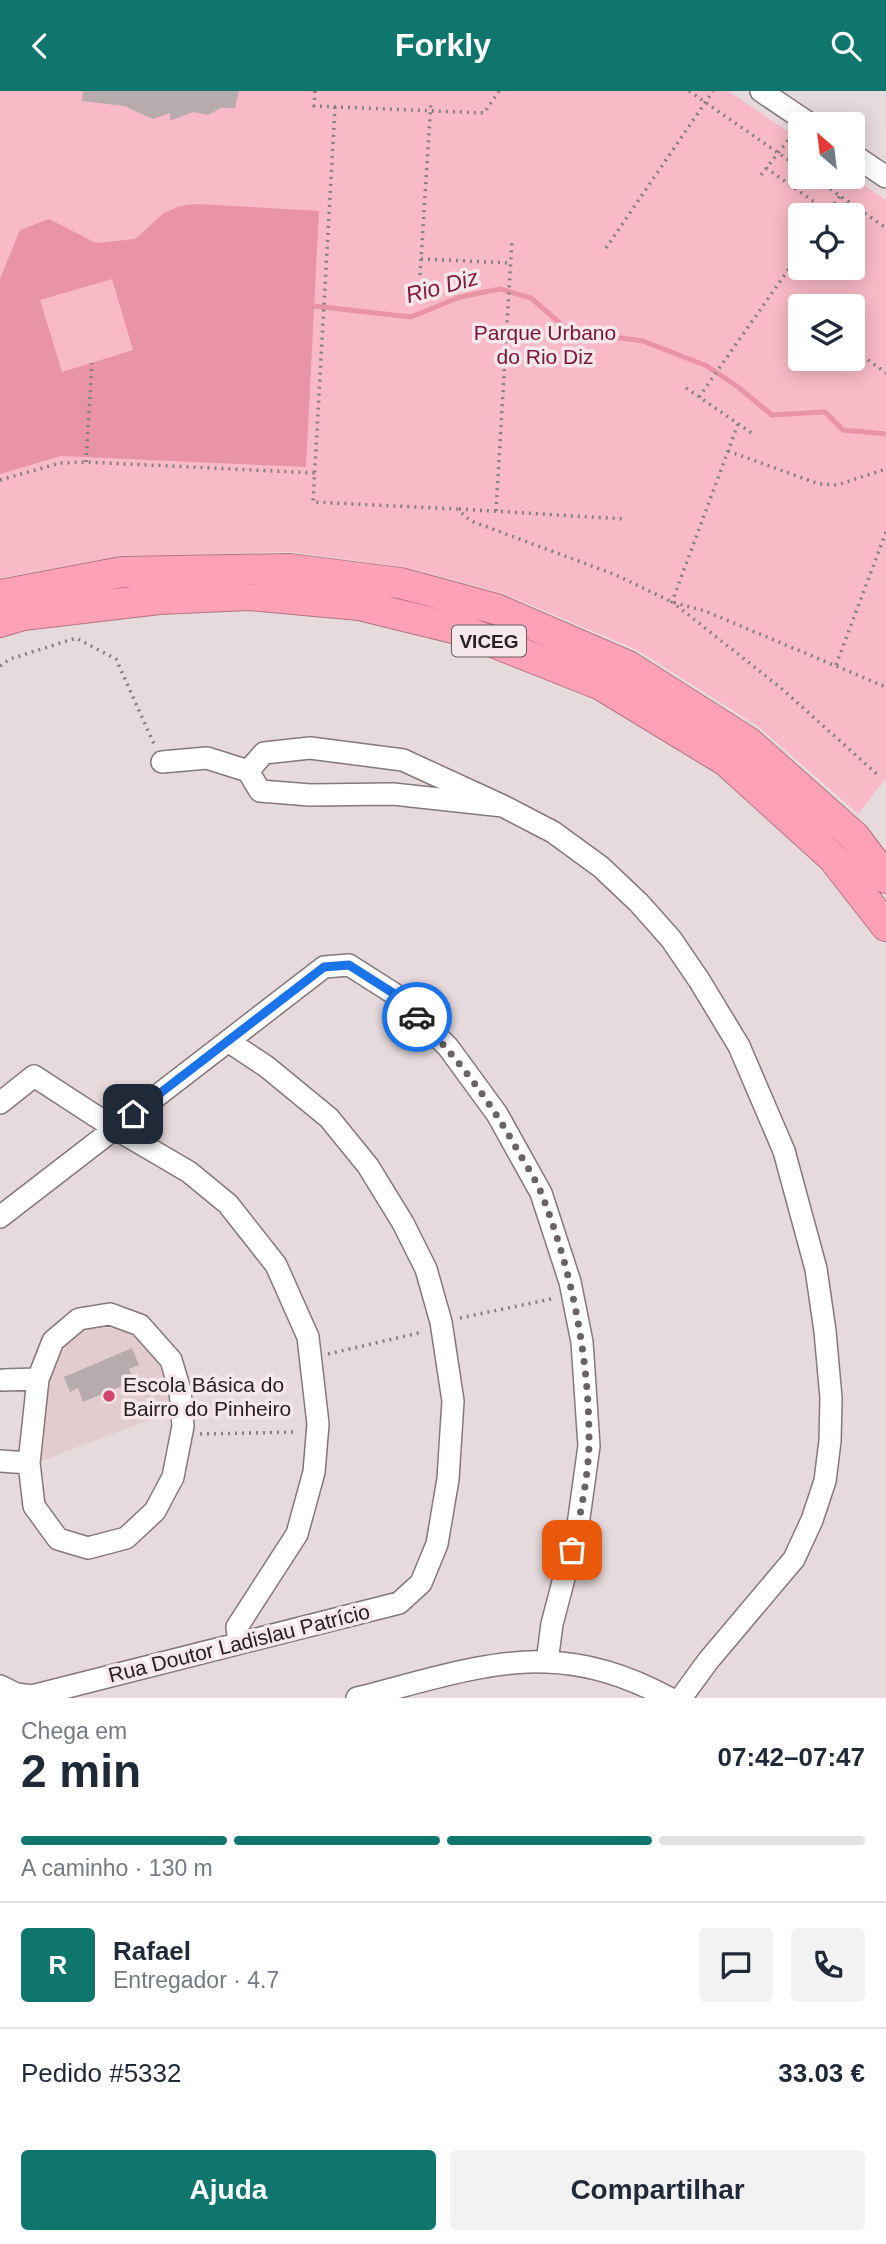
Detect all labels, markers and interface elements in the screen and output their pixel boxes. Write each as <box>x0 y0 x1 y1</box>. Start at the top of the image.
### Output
icon: back <box>21 27 59 65</box>
text: Forkly <box>395 27 491 63</box>
icon: search <box>827 27 865 65</box>
north arrow <box>788 112 864 189</box>
map controls <box>788 112 865 371</box>
button: locate <box>788 203 865 280</box>
water label: Rio Diz <box>403 264 482 308</box>
button: layers <box>788 294 865 371</box>
park label: Parque Urbano do Rio Diz <box>474 321 616 368</box>
road number: VICEG <box>452 625 526 657</box>
courier <box>382 982 452 1052</box>
icon: car <box>398 998 436 1036</box>
pin <box>103 1084 163 1144</box>
icon: home <box>114 1095 152 1133</box>
place label: Escola Básica do Bairro do Pinheiro <box>123 1373 291 1420</box>
marker: Escola Básica do Bairro do Pinheiro <box>101 1388 117 1404</box>
pin <box>542 1520 602 1580</box>
icon: bag <box>553 1531 591 1569</box>
street label: Rua Doutor Ladislau Patrício <box>106 1599 372 1687</box>
text: Chega em <box>21 1718 127 1744</box>
text: 07:42–07:47 <box>718 1742 865 1772</box>
text: 2 min <box>21 1745 141 1797</box>
text: A caminho · 130 m <box>21 1855 213 1881</box>
button: chat <box>699 1928 773 2002</box>
button: phone <box>791 1928 865 2002</box>
text: Rafael <box>113 1936 191 1966</box>
text: R <box>49 1950 67 1980</box>
text: Entregador · 4.7 <box>113 1967 279 1993</box>
text: Pedido #5332 <box>21 2058 181 2088</box>
text: 33.03 € <box>778 2058 865 2088</box>
button: Ajuda <box>21 2150 436 2230</box>
button: Compartilhar <box>450 2150 865 2230</box>

